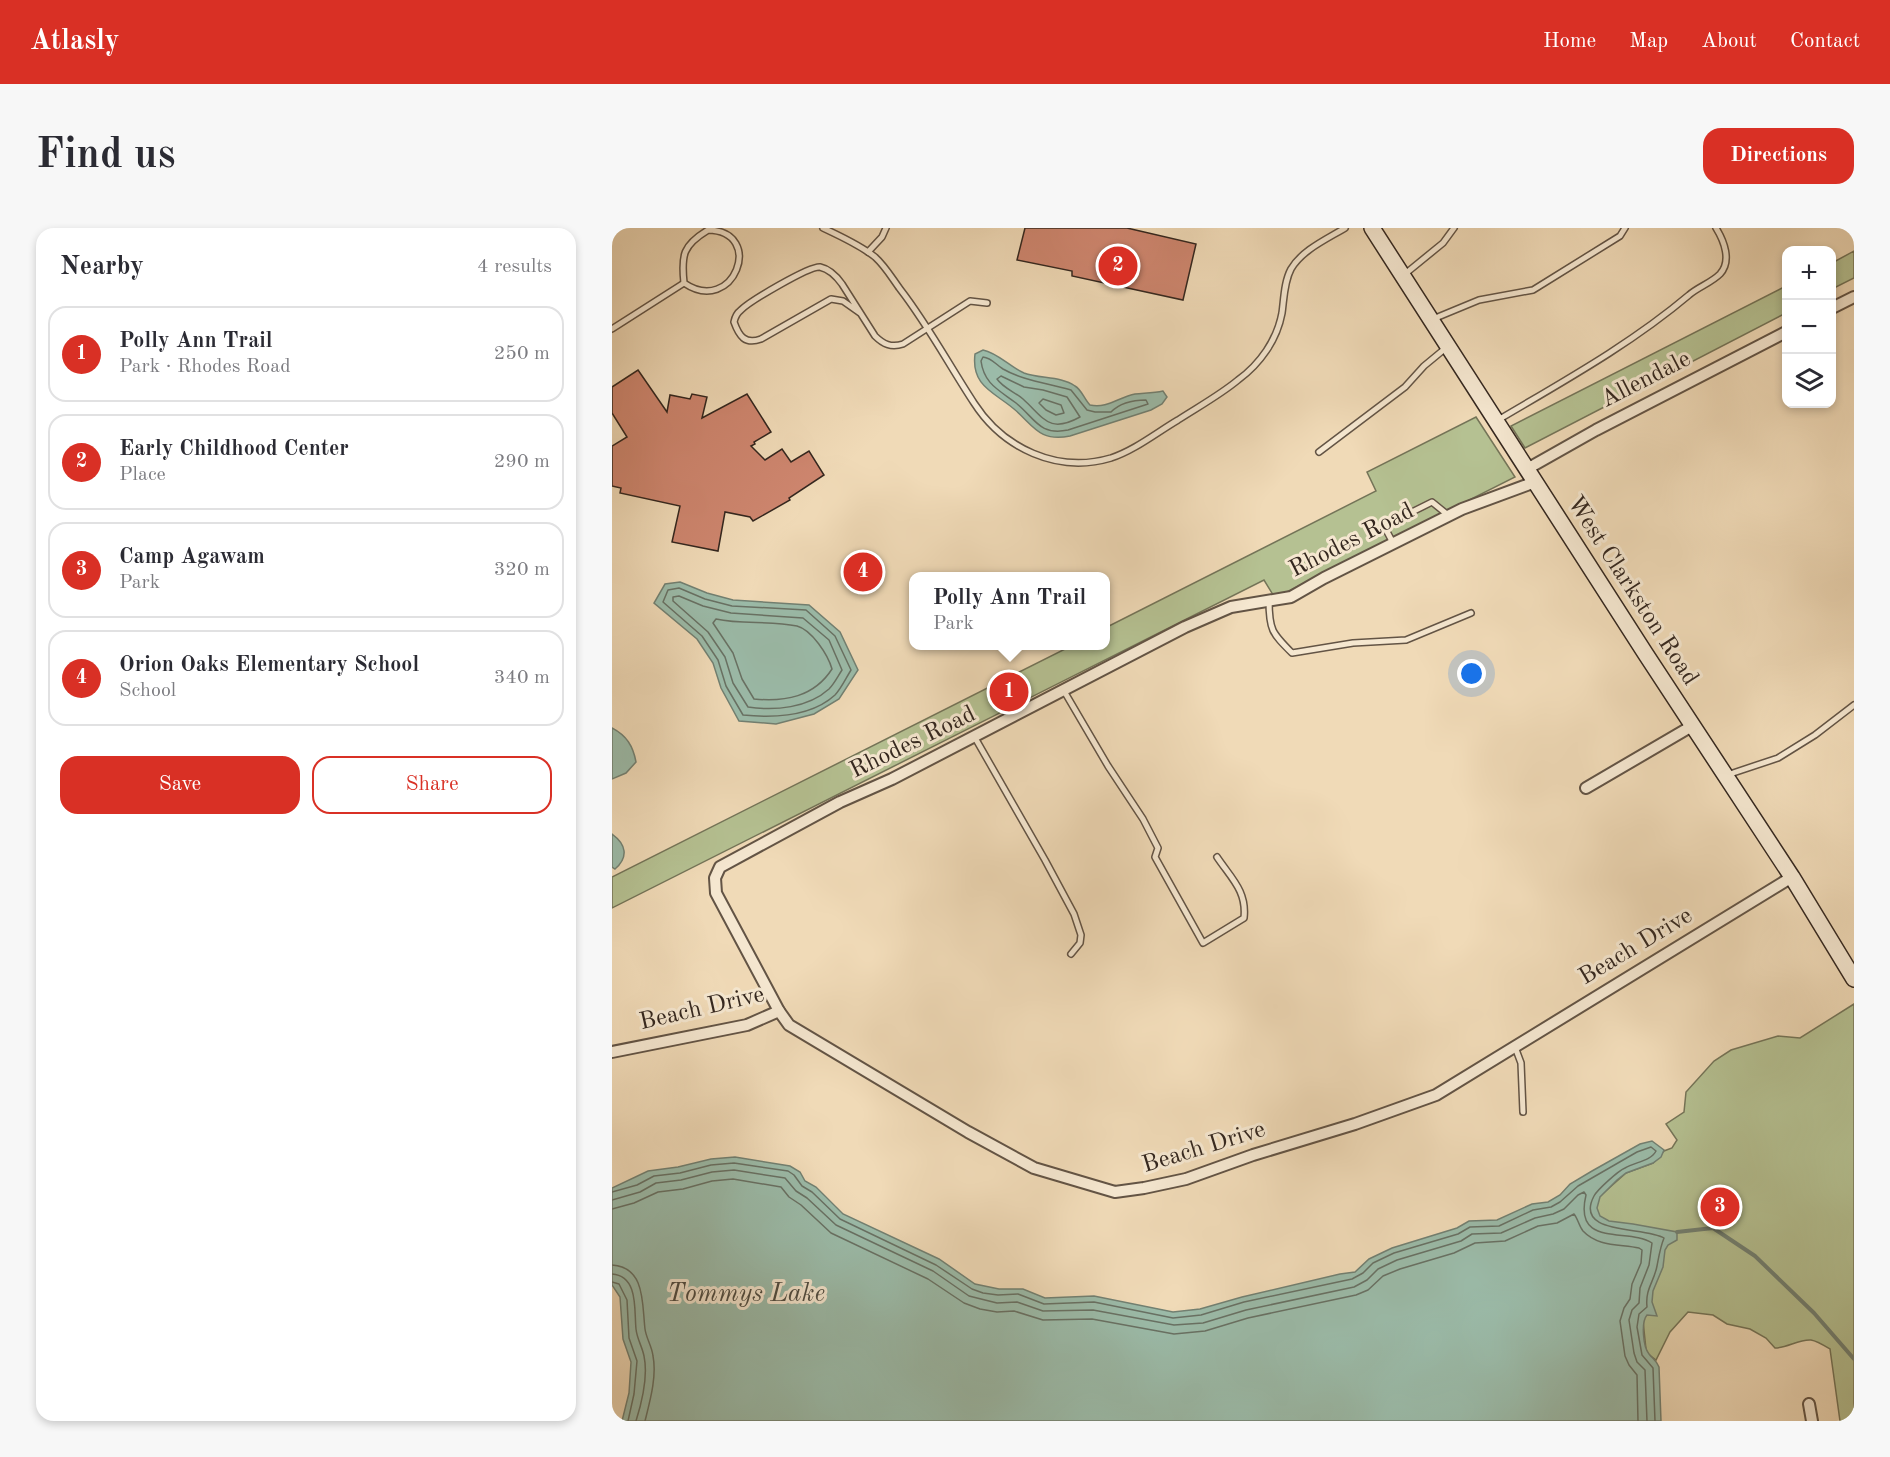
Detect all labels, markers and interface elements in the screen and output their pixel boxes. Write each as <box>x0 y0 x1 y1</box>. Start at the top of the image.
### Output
text: Atlasly <box>30 28 120 56</box>
text: Home <box>1543 31 1596 52</box>
text: Map <box>1629 31 1668 52</box>
text: About <box>1701 31 1757 52</box>
text: Contact <box>1790 31 1860 52</box>
button: Directions <box>1703 128 1854 184</box>
text: Find us <box>36 135 175 177</box>
pin: 2 <box>1098 243 1138 288</box>
map controls <box>1782 246 1836 408</box>
button: + <box>1782 246 1836 300</box>
text: Nearby <box>60 254 144 280</box>
text: 4 results <box>477 257 552 277</box>
button: − <box>1782 300 1836 354</box>
text: Polly Ann Trail <box>119 330 273 352</box>
text: 1 <box>76 344 87 364</box>
text: 250 m <box>494 344 550 364</box>
street label: Allendale <box>1597 347 1695 413</box>
button: layers <box>1782 354 1836 408</box>
text: Park · Rhodes Road <box>119 357 291 377</box>
text: Early Childhood Center <box>119 438 349 460</box>
text: 2 <box>76 452 87 472</box>
text: 290 m <box>494 452 550 472</box>
text: Place <box>119 465 166 485</box>
street label: West Clarkston Road <box>1562 492 1702 690</box>
street label: Rhodes Road <box>1286 499 1418 583</box>
text: Camp Agawam <box>119 546 265 568</box>
pin: 4 <box>844 550 882 594</box>
text: 3 <box>76 560 87 580</box>
text: 320 m <box>494 560 550 580</box>
popup <box>909 572 1110 650</box>
text: Park <box>119 573 160 593</box>
text: Polly Ann Trail <box>933 587 1086 609</box>
text: Park <box>933 614 974 634</box>
text: Orion Oaks Elementary School <box>119 654 419 676</box>
your location <box>1457 659 1486 688</box>
text: 4 <box>76 668 87 688</box>
text: 340 m <box>494 668 550 688</box>
pin: 1 <box>990 670 1028 714</box>
text: School <box>119 681 176 701</box>
street label: Rhodes Road <box>846 702 980 784</box>
button: Save <box>60 756 300 814</box>
button: Share <box>312 756 552 814</box>
street label: Beach Drive <box>1575 904 1697 990</box>
street label: Beach Drive <box>637 983 767 1035</box>
street label: Beach Drive <box>1140 1118 1268 1178</box>
pin: 3 <box>1700 1184 1740 1230</box>
water label: Tommys Lake <box>667 1281 825 1307</box>

